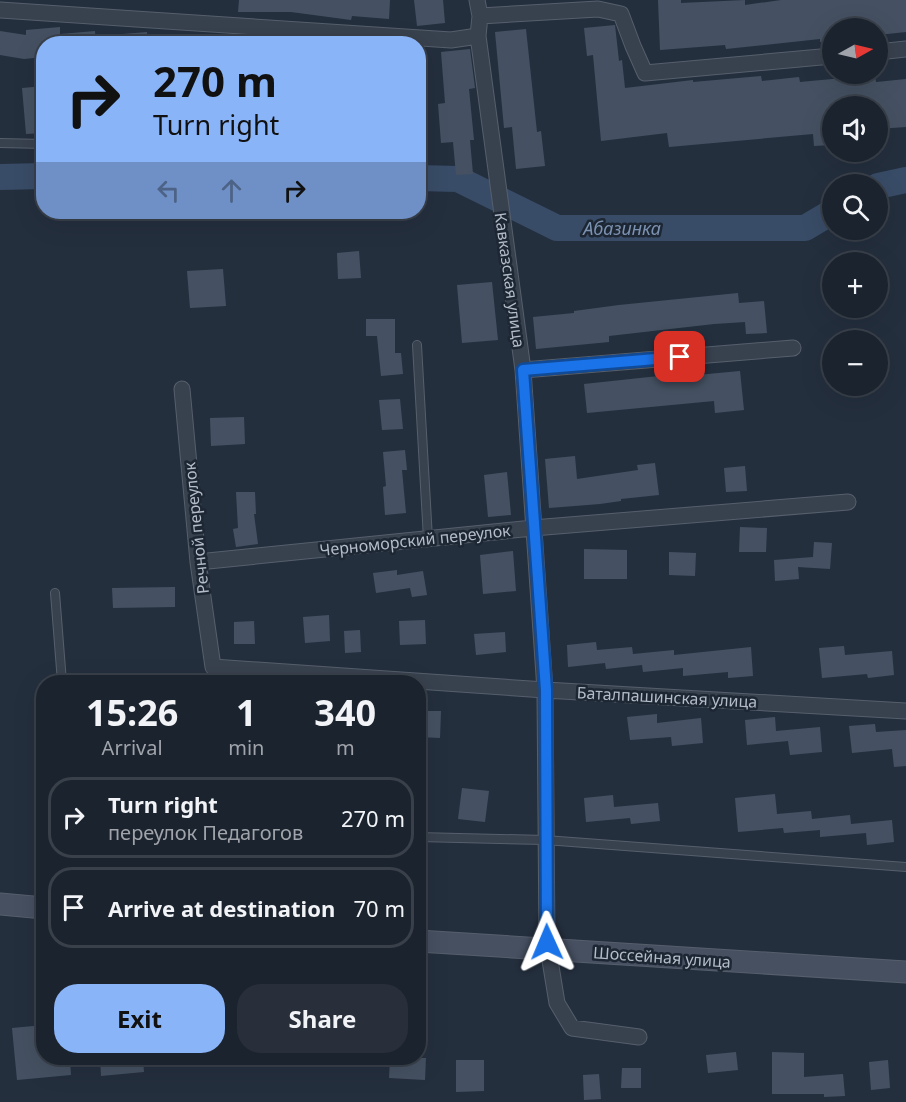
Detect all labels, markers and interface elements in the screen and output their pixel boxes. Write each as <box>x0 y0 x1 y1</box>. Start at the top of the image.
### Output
north arrow <box>822 18 888 84</box>
map controls <box>822 18 888 396</box>
text: 270 m <box>153 52 277 109</box>
icon: right <box>54 60 132 138</box>
button: sound <box>822 96 888 162</box>
text: Turn right <box>153 106 279 143</box>
icon: left <box>152 174 185 207</box>
icon: ahead <box>215 174 248 207</box>
icon: right <box>278 174 311 207</box>
button: search <box>822 174 888 240</box>
street label: Кавказская улица <box>490 211 530 349</box>
water label: Абазинка <box>581 216 661 240</box>
button: + <box>822 252 888 318</box>
button: − <box>822 330 888 396</box>
pin <box>654 331 705 382</box>
icon: arrive <box>663 340 696 373</box>
street label: Речной переулок <box>178 461 214 595</box>
street label: Черноморский переулок <box>318 519 512 561</box>
street label: Баталпашинская улица <box>576 681 758 713</box>
text: 15:26 <box>86 688 178 737</box>
text: 1 <box>236 688 257 737</box>
text: 340 <box>314 688 376 737</box>
text: Arrival <box>102 734 163 761</box>
text: min <box>228 734 264 761</box>
text: m <box>336 734 355 761</box>
text: Turn right <box>108 789 218 819</box>
icon: right <box>57 801 90 834</box>
text: 270 m <box>341 803 405 833</box>
text: переулок Педагогов <box>108 819 303 846</box>
icon: arrive <box>57 891 90 924</box>
text: Arrive at destination <box>108 893 335 923</box>
text: 70 m <box>354 893 405 923</box>
position arrow <box>515 910 579 974</box>
street label: Шоссейная улица <box>593 941 731 973</box>
button: Exit <box>54 984 225 1053</box>
button: Share <box>237 984 408 1053</box>

